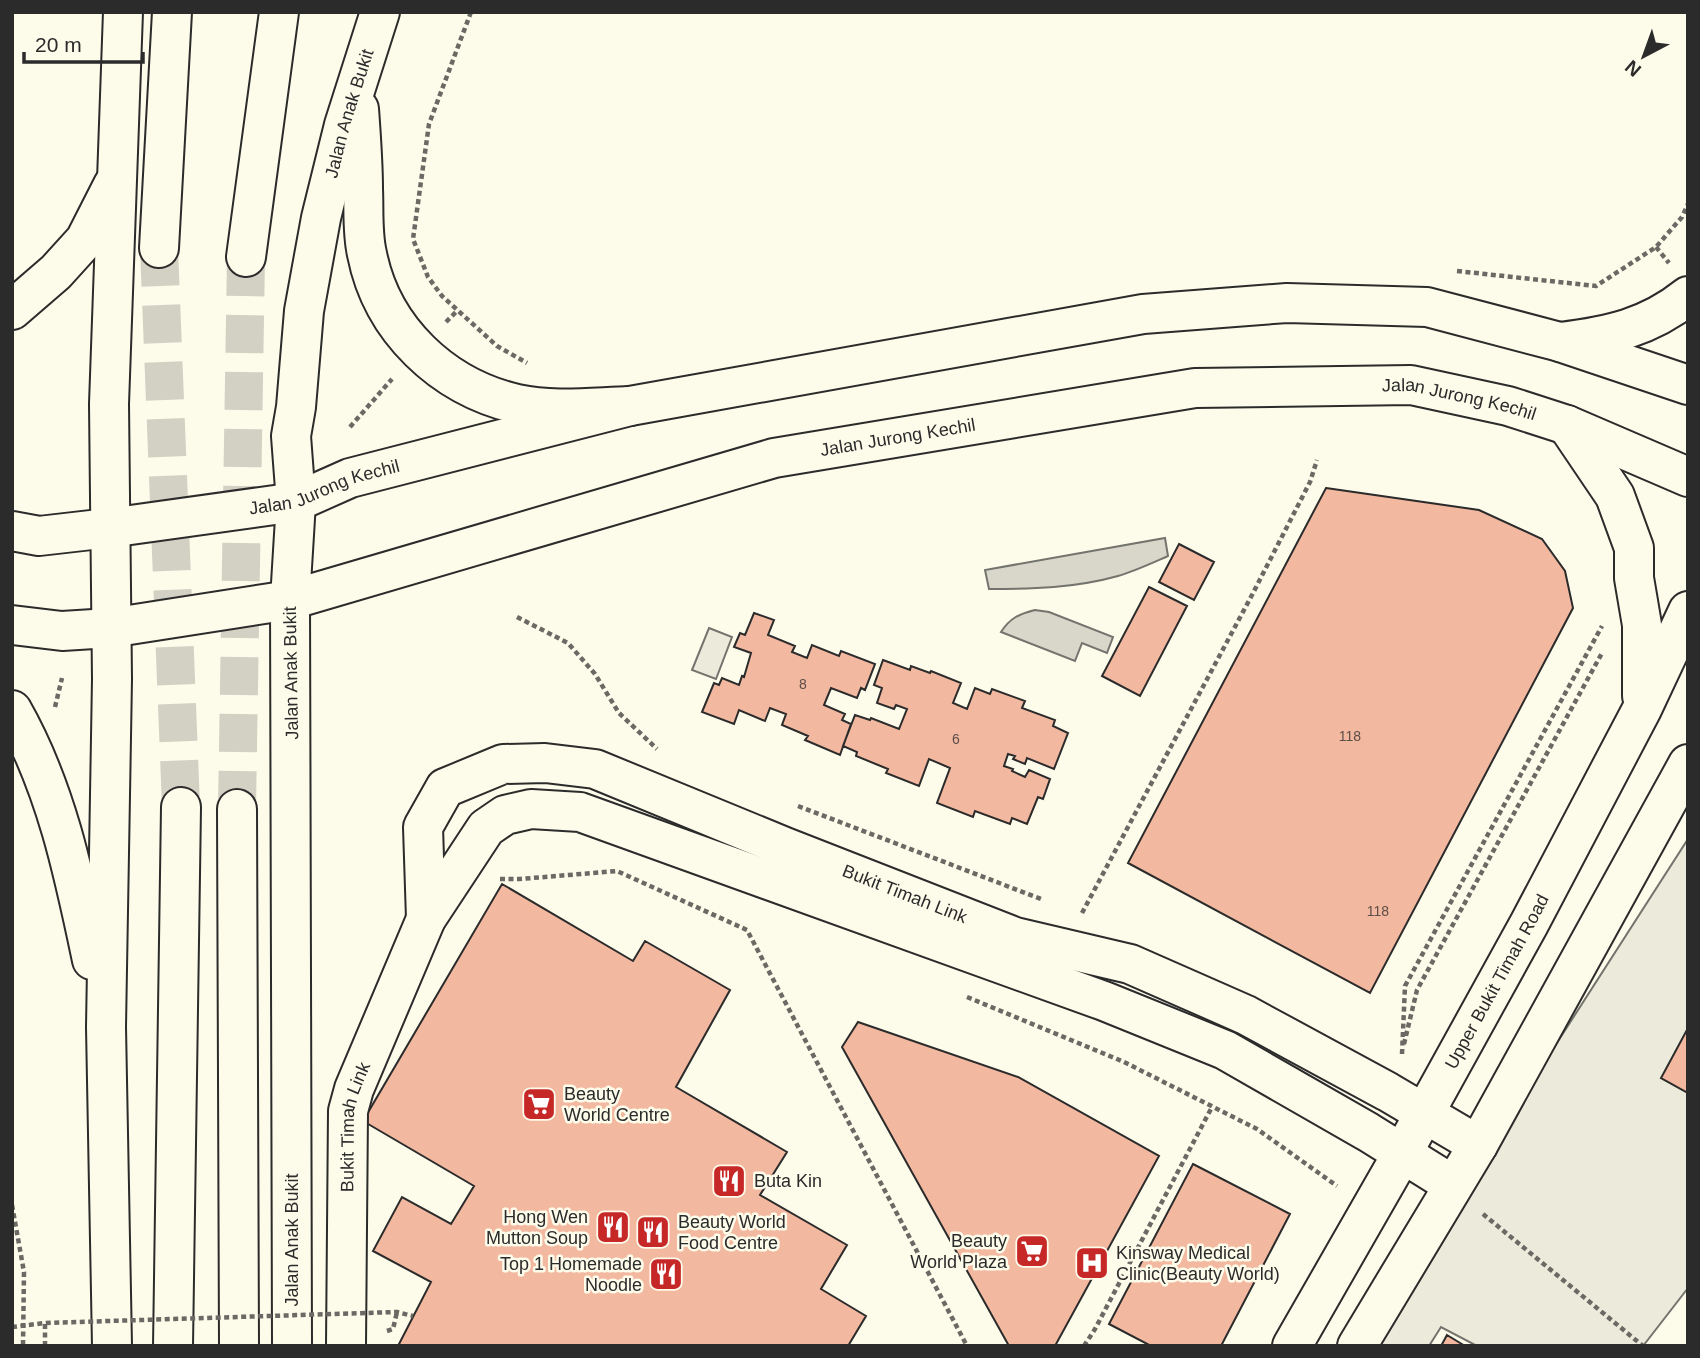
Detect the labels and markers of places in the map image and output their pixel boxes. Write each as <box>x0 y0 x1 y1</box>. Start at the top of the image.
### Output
place label: Beauty World Centre <box>564 1084 670 1125</box>
supermarket icon: Beauty World Centre <box>520 1085 558 1123</box>
restaurant icon: Buta Kin <box>710 1162 748 1200</box>
place label: Buta Kin <box>754 1171 822 1191</box>
place label: Hong Wen Mutton Soup <box>486 1207 588 1248</box>
restaurant icon: Hong Wen Mutton Soup <box>594 1208 632 1246</box>
place label: Beauty World Food Centre <box>678 1212 786 1253</box>
restaurant icon: Beauty World Food Centre <box>634 1213 672 1251</box>
place label: Beauty World Plaza <box>910 1231 1008 1272</box>
supermarket icon: Beauty World Plaza <box>1013 1232 1051 1270</box>
place label: Kinsway Medical Clinic(Beauty World) <box>1116 1243 1280 1284</box>
hospital icon: Kinsway Medical Clinic(Beauty World) <box>1073 1244 1111 1282</box>
place label: Top 1 Homemade Noodle <box>500 1254 642 1295</box>
restaurant icon: Top 1 Homemade Noodle <box>647 1255 685 1293</box>

